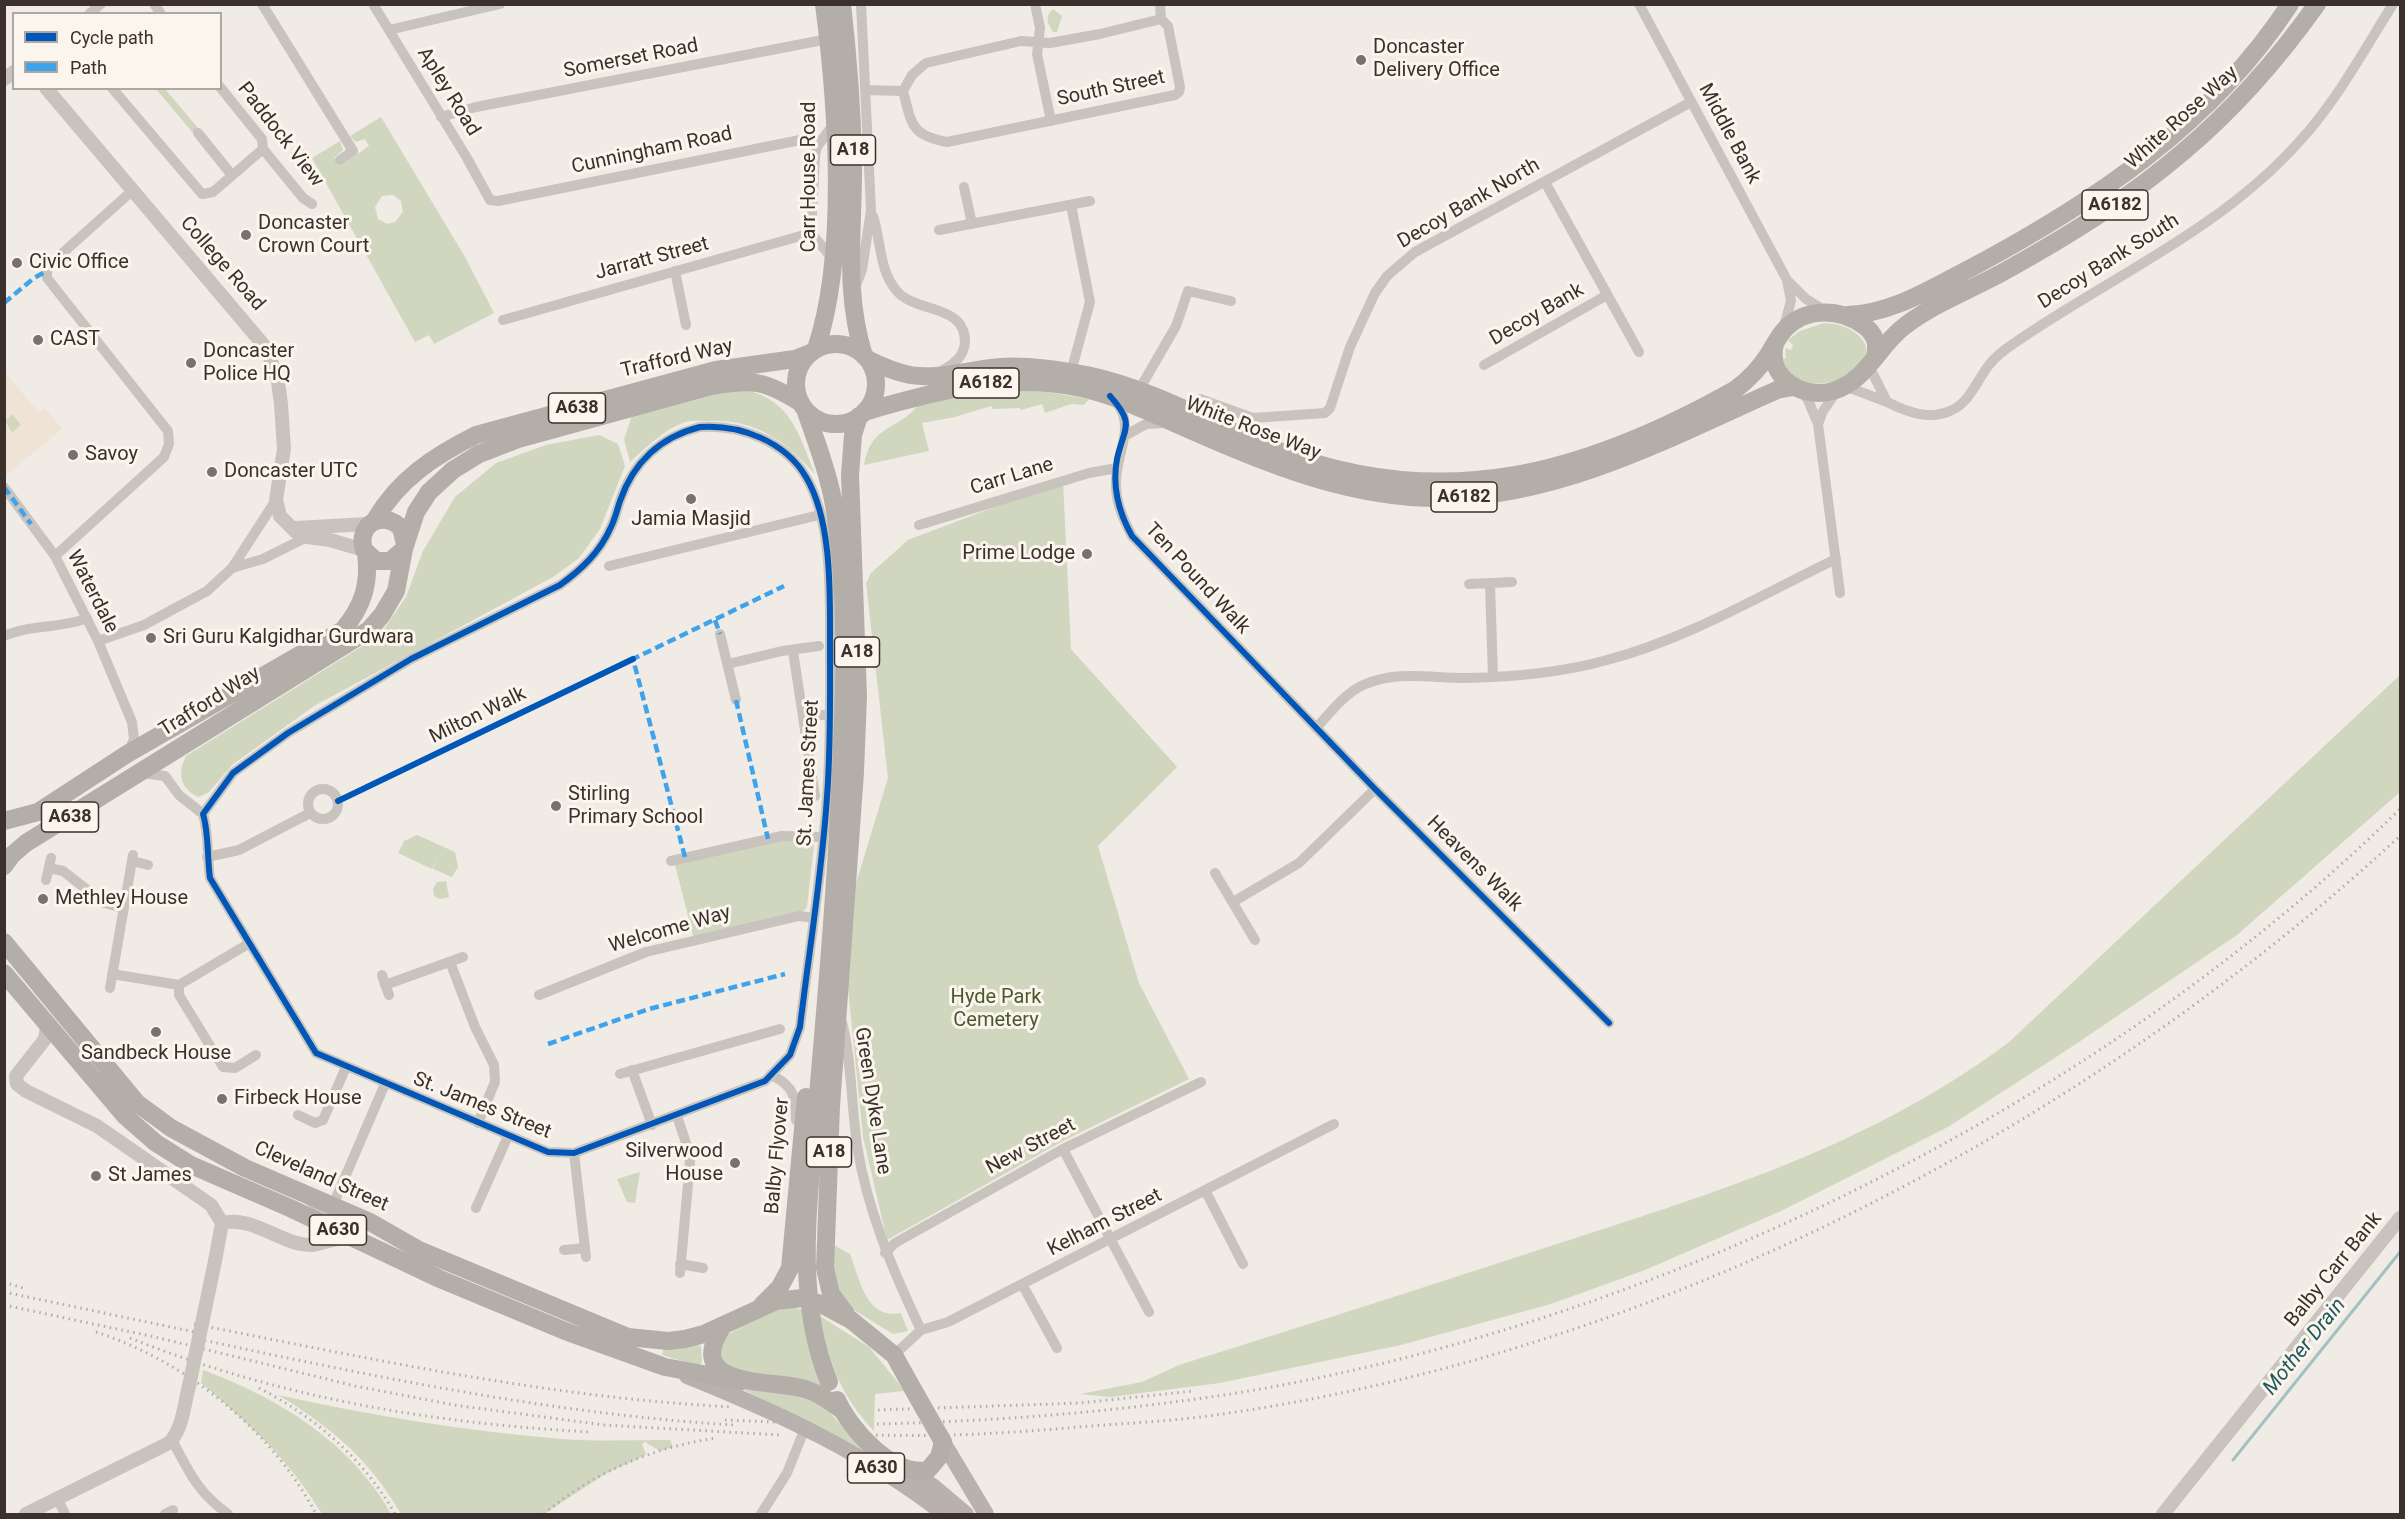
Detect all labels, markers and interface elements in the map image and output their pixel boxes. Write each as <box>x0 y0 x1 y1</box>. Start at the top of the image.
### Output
legend <box>12 12 222 90</box>
text: Cycle path <box>70 27 154 48</box>
street label: Somerset Road <box>562 34 700 84</box>
place label: Doncaster Delivery Office <box>1373 36 1500 83</box>
street label: Apley Road <box>411 43 485 141</box>
marker: Doncaster Delivery Office <box>1354 53 1368 67</box>
text: Path <box>70 57 107 78</box>
street label: White Rose Way <box>2121 61 2243 175</box>
street label: South Street <box>1055 66 1167 112</box>
street label: Paddock View <box>232 78 328 192</box>
street label: Middle Bank <box>1693 80 1765 188</box>
street label: Carr House Road <box>798 102 822 252</box>
street label: Cunningham Road <box>570 122 734 180</box>
road number: A18 <box>830 135 876 165</box>
street label: Decoy Bank North <box>1394 154 1544 254</box>
road number: A6182 <box>2082 190 2148 220</box>
street label: Decoy Bank South <box>2034 209 2184 315</box>
street label: College Road <box>174 212 270 316</box>
place label: Doncaster Crown Court <box>258 212 369 259</box>
marker: Doncaster Crown Court <box>239 228 253 242</box>
street label: Jarratt Street <box>592 232 712 286</box>
place label: Civic Office <box>29 251 129 275</box>
marker: Civic Office <box>10 256 24 270</box>
street label: Decoy Bank <box>1486 279 1588 351</box>
place label: CAST <box>50 328 100 352</box>
marker: CAST <box>31 333 45 347</box>
street label: Trafford Way <box>619 334 735 384</box>
place label: Doncaster Police HQ <box>203 340 294 387</box>
marker: Doncaster Police HQ <box>184 356 198 370</box>
road number: A6182 <box>953 368 1019 398</box>
street label: White Rose Way <box>1182 392 1324 466</box>
road number: A638 <box>548 393 606 423</box>
place label: Savoy <box>85 443 138 467</box>
marker: Savoy <box>66 448 80 462</box>
street label: Carr Lane <box>968 453 1056 501</box>
place label: Doncaster UTC <box>224 460 358 484</box>
marker: Doncaster UTC <box>205 465 219 479</box>
road number: A6182 <box>1431 482 1497 512</box>
marker: Jamia Masjid <box>684 492 698 506</box>
place label: Jamia Masjid <box>631 508 751 532</box>
street label: Ten Pound Walk <box>1139 518 1255 640</box>
place label: Prime Lodge <box>962 542 1075 566</box>
street label: Waterdale <box>61 547 123 637</box>
marker: Prime Lodge <box>1080 547 1094 561</box>
place label: Sri Guru Kalgidhar Gurdwara <box>163 626 414 650</box>
marker: Sri Guru Kalgidhar Gurdwara <box>144 631 158 645</box>
road number: A18 <box>834 637 880 667</box>
street label: Trafford Way <box>155 662 265 742</box>
street label: Milton Walk <box>426 682 530 750</box>
street label: St. James Street <box>793 699 825 847</box>
place label: Stirling Primary School <box>568 783 703 830</box>
marker: Stirling Primary School <box>549 799 563 813</box>
road number: A638 <box>42 802 98 832</box>
street label: Heavens Walk <box>1421 811 1527 917</box>
place label: Methley House <box>55 887 188 911</box>
marker: Methley House <box>36 892 50 906</box>
street label: Welcome Way <box>606 901 734 959</box>
park label: Hyde Park Cemetery <box>951 986 1041 1033</box>
marker: Sandbeck House <box>149 1025 163 1039</box>
street label: Green Dyke Lane <box>849 1026 895 1176</box>
place label: Sandbeck House <box>81 1042 231 1066</box>
street label: St. James Street <box>409 1067 555 1145</box>
place label: Firbeck House <box>234 1087 362 1111</box>
marker: Firbeck House <box>215 1092 229 1106</box>
street label: Balby Flyover <box>761 1097 795 1215</box>
street label: New Street <box>982 1113 1080 1181</box>
street label: Cleveland Street <box>250 1137 392 1217</box>
road number: A18 <box>806 1137 852 1167</box>
place label: Silverwood House <box>625 1140 723 1187</box>
marker: Silverwood House <box>728 1156 742 1170</box>
place label: St James <box>108 1164 192 1188</box>
marker: St James <box>89 1169 103 1183</box>
street label: Kelham Street <box>1044 1184 1166 1262</box>
street label: Balby Carr Bank <box>2280 1208 2388 1332</box>
road number: A630 <box>310 1215 366 1245</box>
water label: Mother Drain <box>2258 1293 2352 1401</box>
road number: A630 <box>848 1453 904 1483</box>

